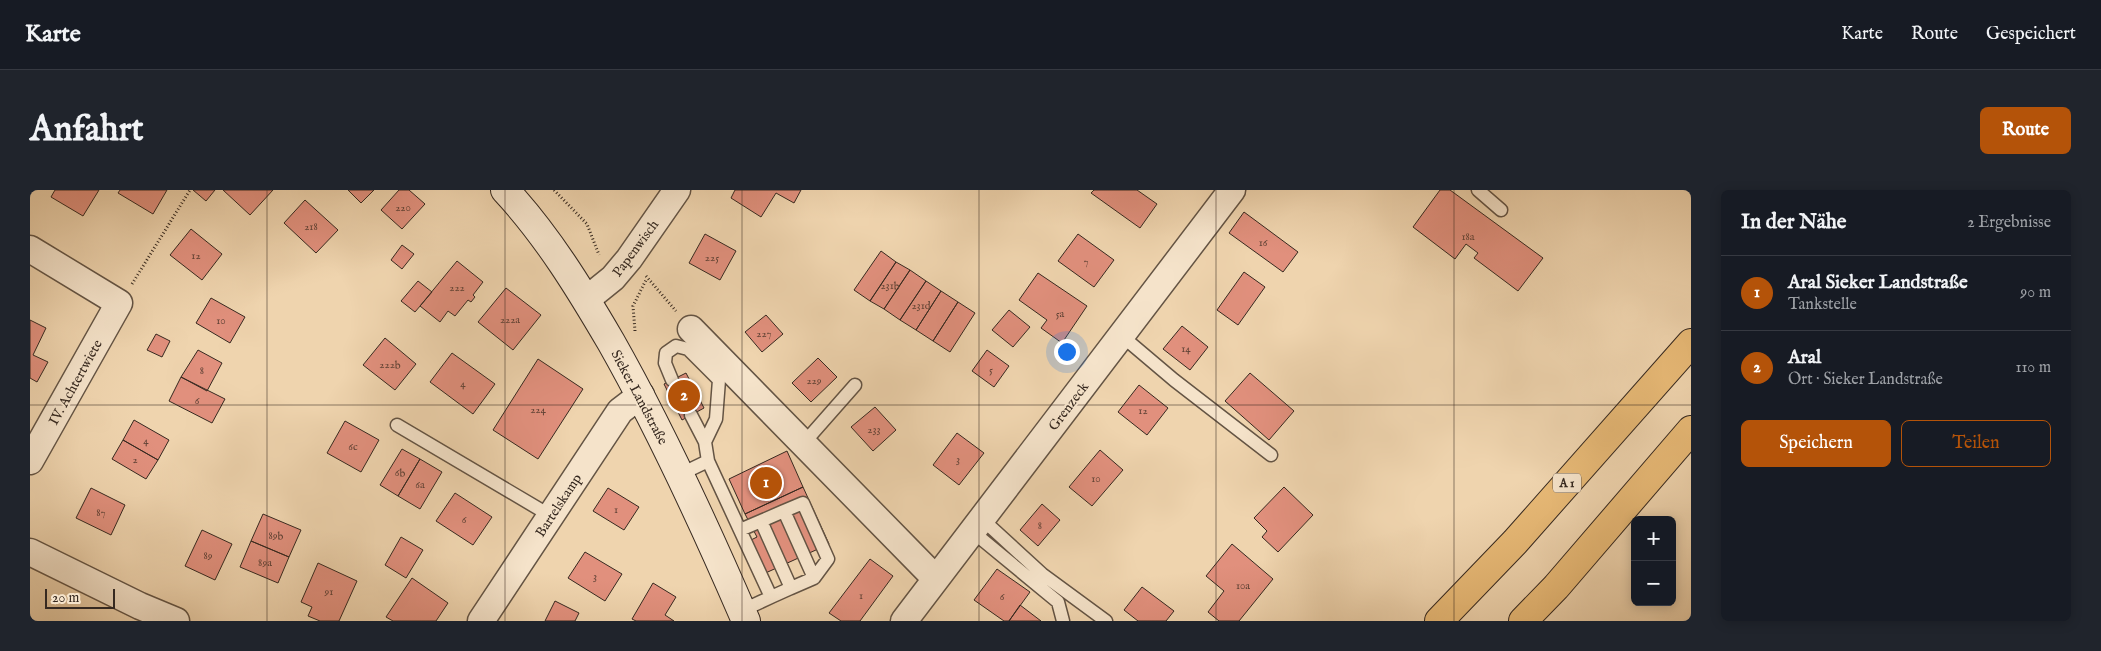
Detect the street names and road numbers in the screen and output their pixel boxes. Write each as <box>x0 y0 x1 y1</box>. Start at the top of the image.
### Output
street label: Papenwisch <box>609 216 663 281</box>
street label: IV. Achtertwiete <box>45 336 107 428</box>
street label: Sieker Landstraße <box>607 347 672 448</box>
street label: Grenzeck <box>1045 378 1093 435</box>
street label: Bartelskamp <box>532 470 586 541</box>
road number: A 1 <box>1553 474 1581 492</box>

